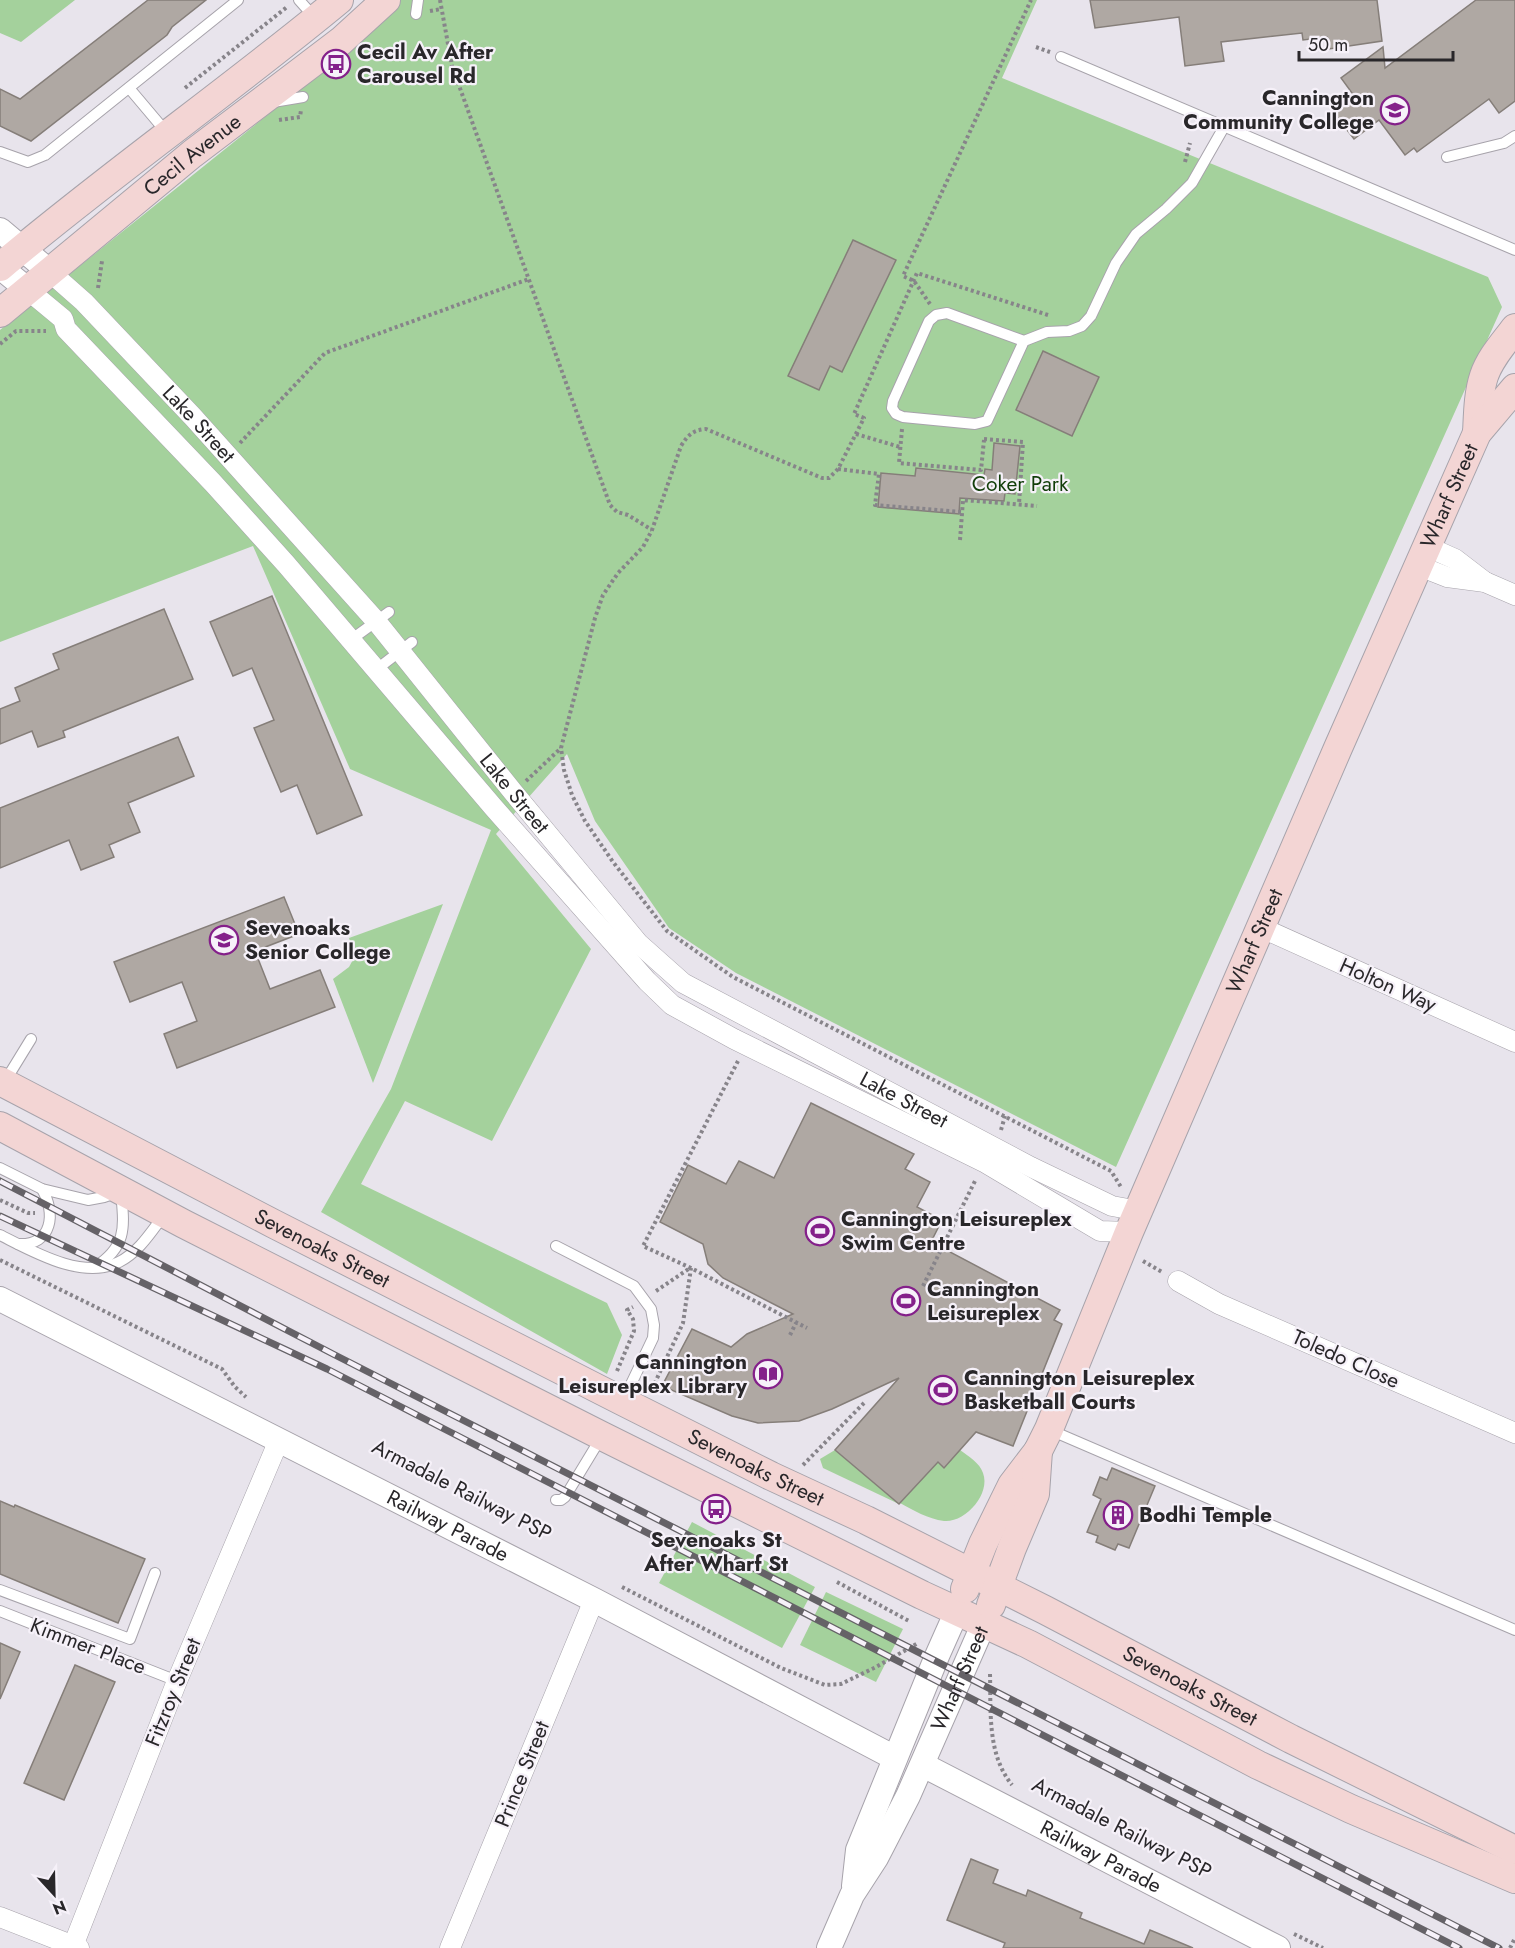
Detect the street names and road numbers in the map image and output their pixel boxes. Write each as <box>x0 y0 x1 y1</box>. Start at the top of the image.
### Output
street label: Cecil Avenue <box>137 107 248 203</box>
street label: Lake Street <box>155 379 242 470</box>
street label: Wharf Street <box>1413 439 1486 553</box>
street label: Lake Street <box>473 747 556 840</box>
street label: Wharf Street <box>1219 884 1290 998</box>
street label: Holton Way <box>1335 950 1442 1020</box>
street label: Lake Street <box>854 1064 953 1135</box>
street label: Sevenoaks Street <box>249 1201 395 1295</box>
street label: Toledo Close <box>1288 1322 1405 1396</box>
street label: Sevenoaks Street <box>682 1421 829 1514</box>
street label: Armadale Railway PSP <box>367 1432 557 1548</box>
street label: Railway Parade <box>382 1482 514 1569</box>
street label: Kimmer Place <box>26 1610 150 1682</box>
street label: Wharf Street <box>923 1621 996 1736</box>
street label: Fitzroy Street <box>138 1633 208 1751</box>
street label: Sevenoaks Street <box>1117 1638 1263 1734</box>
street label: Prince Street <box>487 1716 557 1832</box>
street label: Armadale Railway PSP <box>1027 1770 1217 1886</box>
street label: Railway Parade <box>1035 1813 1167 1901</box>

